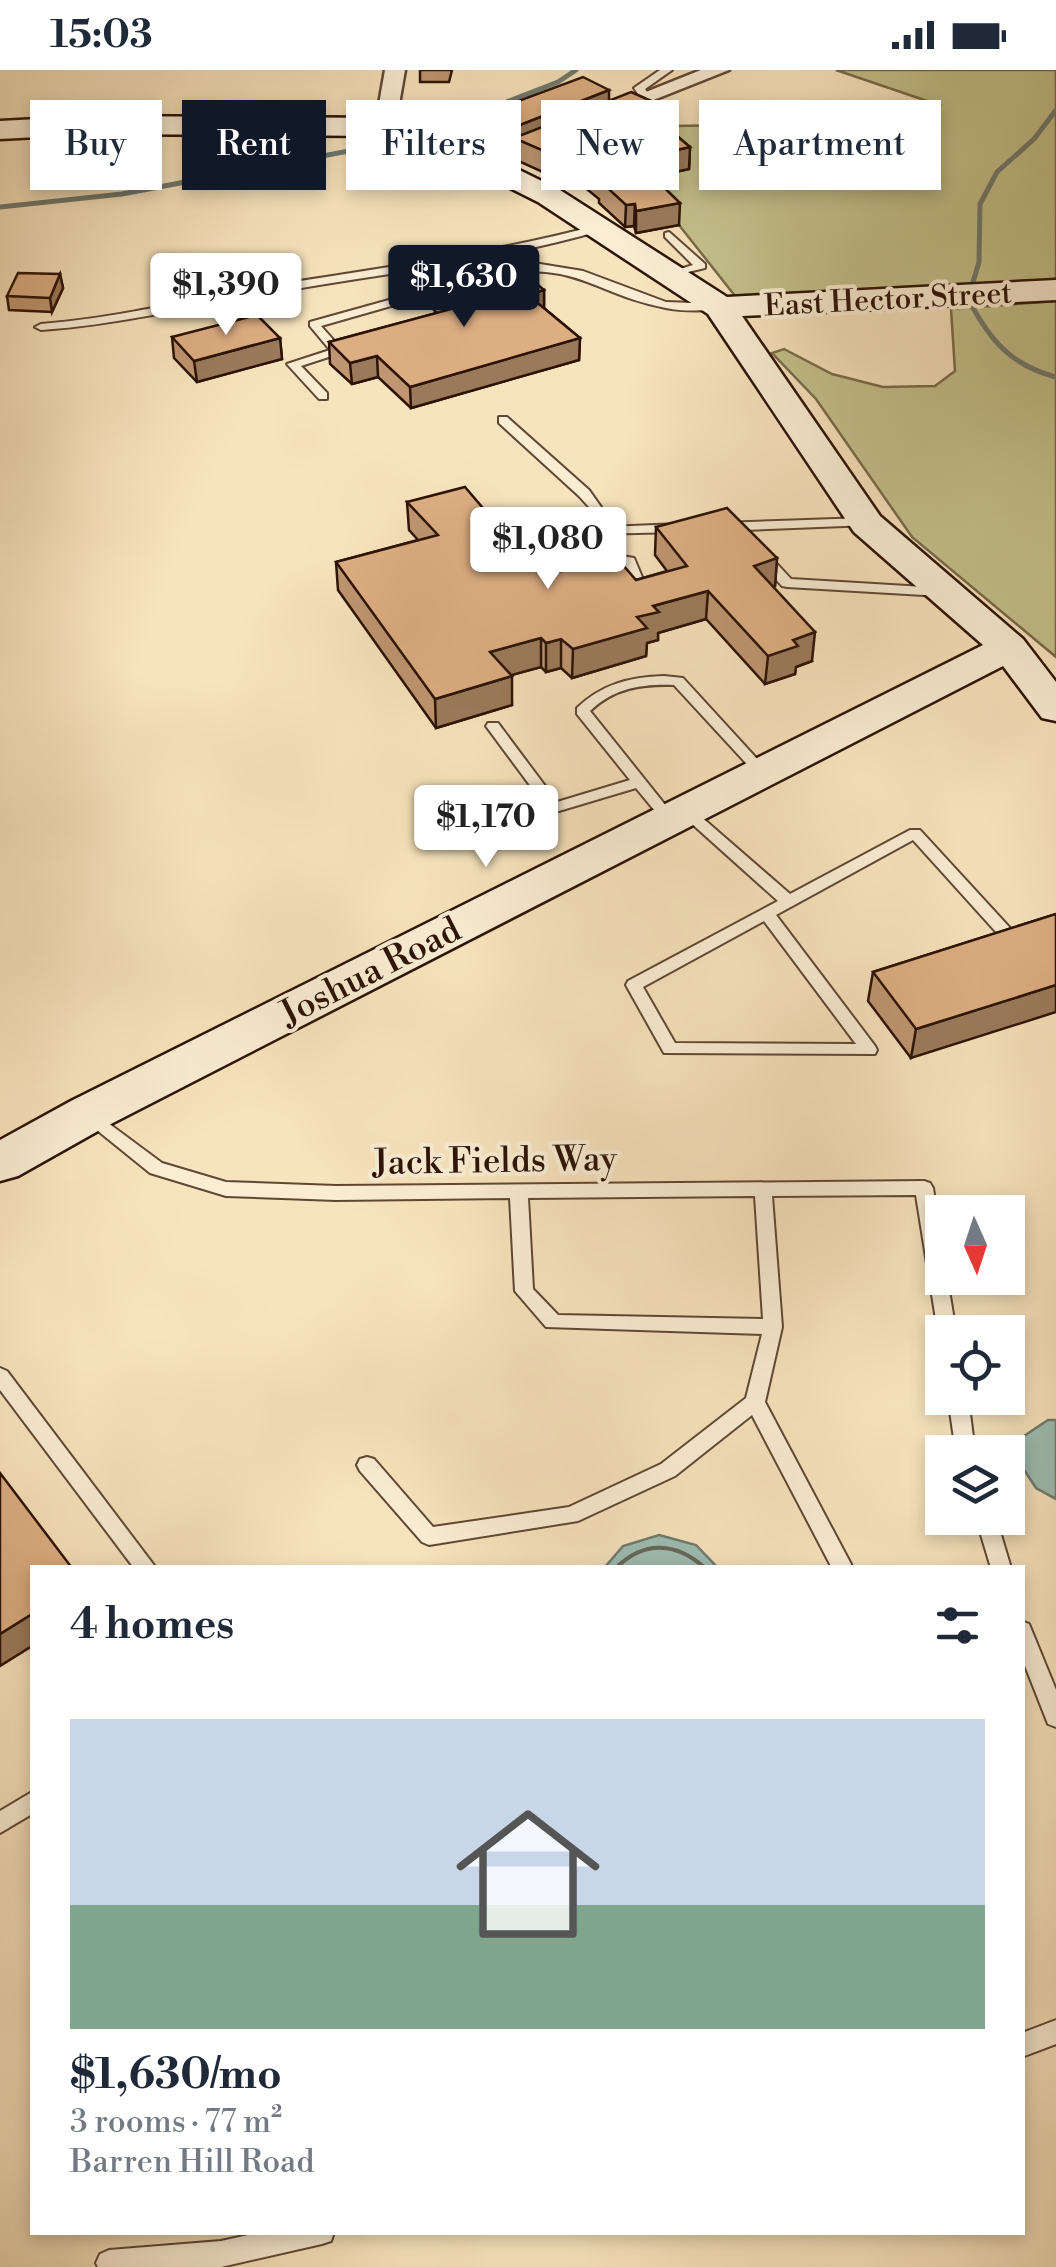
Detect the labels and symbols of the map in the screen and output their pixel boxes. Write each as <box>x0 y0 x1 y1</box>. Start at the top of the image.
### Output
pin: $1,630 <box>383 245 545 330</box>
pin: $1,390 <box>145 253 307 338</box>
street label: East Hector Street <box>763 275 1013 325</box>
pin: $1,080 <box>467 507 629 592</box>
pin: $1,170 <box>405 785 567 870</box>
street label: Joshua Road <box>271 908 468 1037</box>
street label: Jack Fields Way <box>371 1138 619 1185</box>
north arrow <box>925 1195 1025 1295</box>

